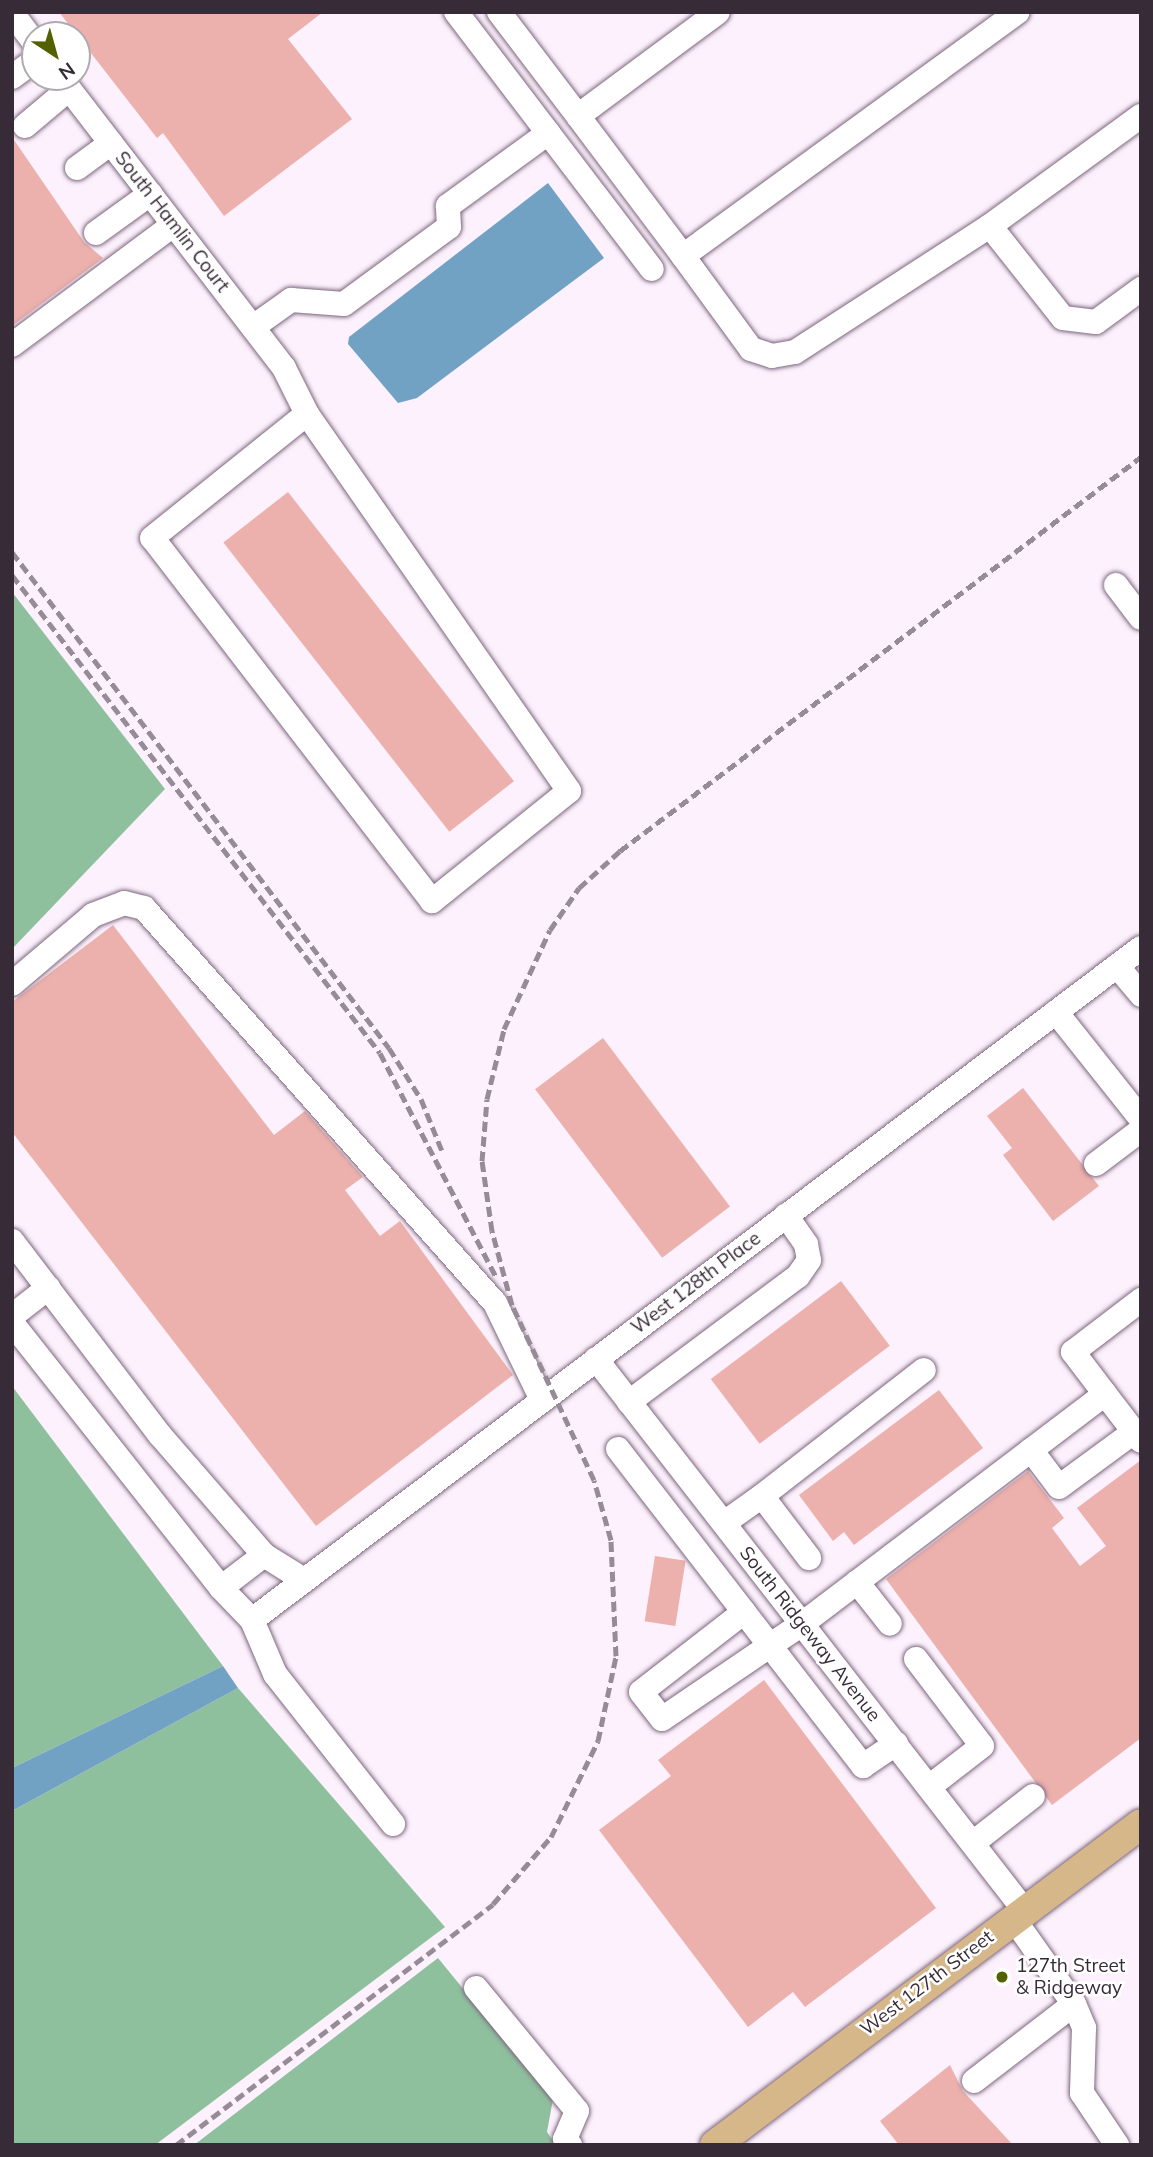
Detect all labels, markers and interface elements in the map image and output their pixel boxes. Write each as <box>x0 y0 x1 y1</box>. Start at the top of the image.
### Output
north arrow <box>21 21 91 91</box>
text: N <box>54 57 80 85</box>
street label: South Hamlin Court <box>110 147 234 297</box>
street label: West 128th Place <box>627 1227 765 1339</box>
street label: South Ridgeway Avenue <box>735 1542 885 1726</box>
street label: West 127th Street <box>856 1926 998 2040</box>
place label: 127th Street & Ridgeway <box>1016 1955 1125 1999</box>
marker: 127th Street & Ridgeway <box>994 1969 1010 1985</box>

